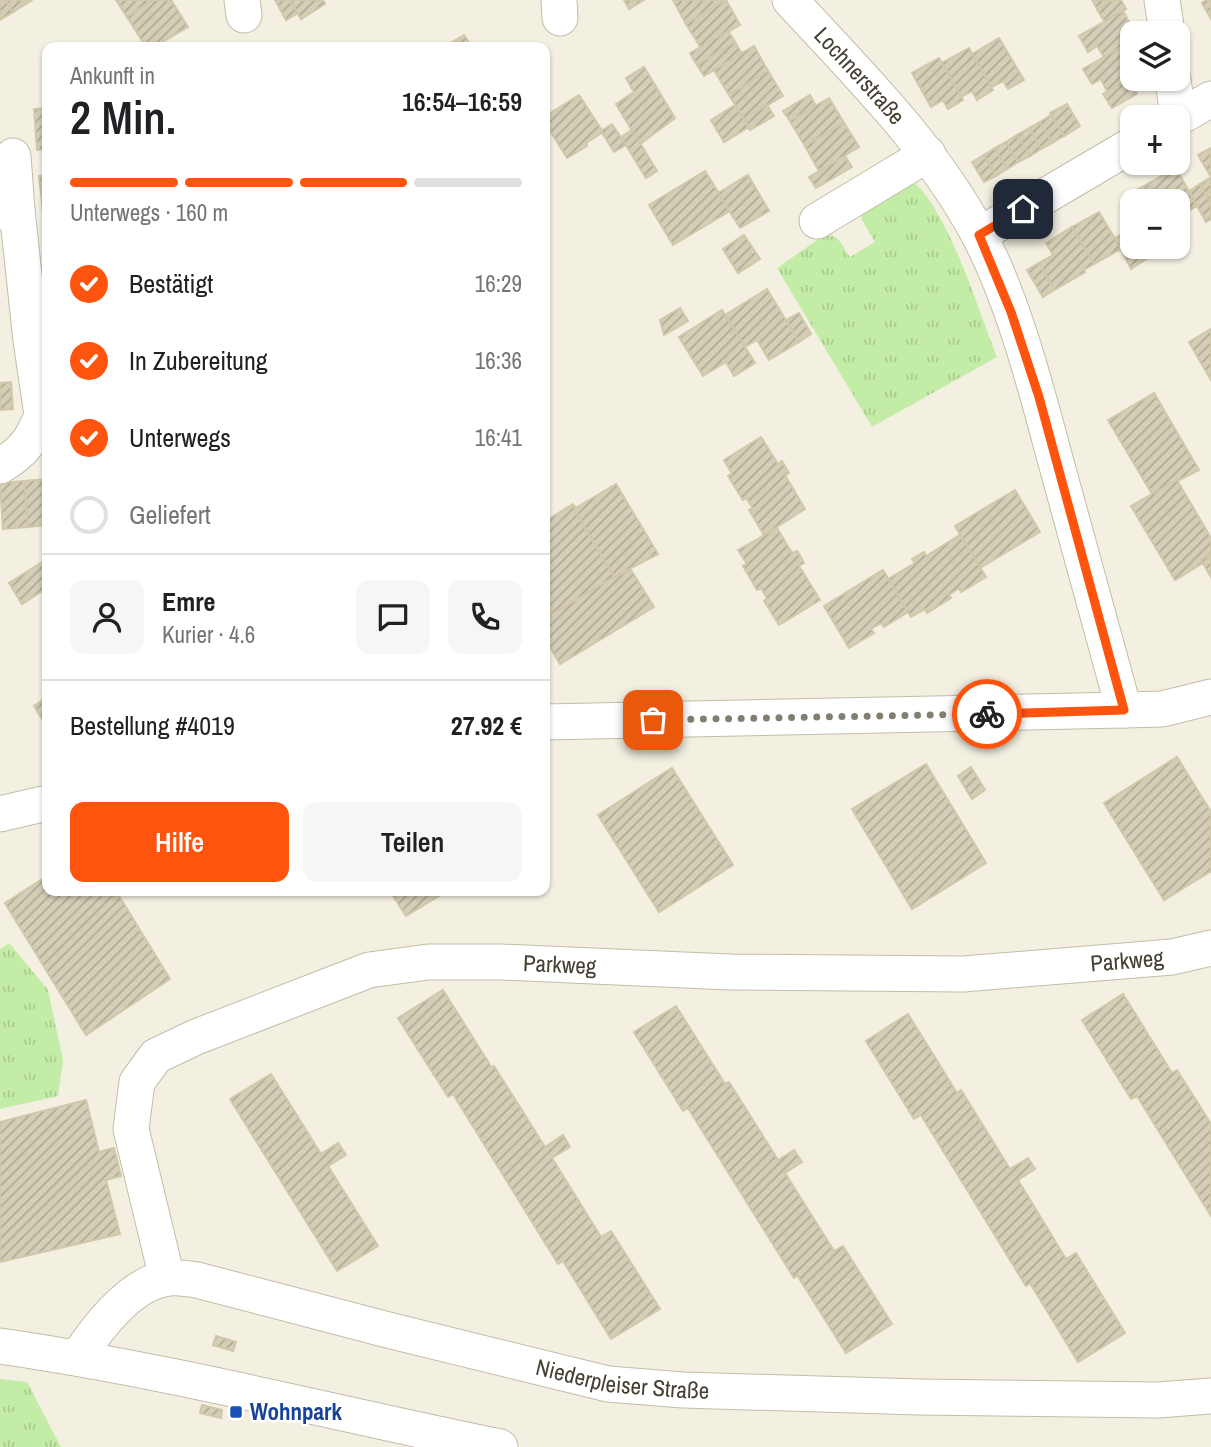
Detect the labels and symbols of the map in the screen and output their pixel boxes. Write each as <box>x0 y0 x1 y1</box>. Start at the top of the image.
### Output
street label: Lochnerstraße <box>808 20 912 131</box>
pin <box>993 179 1053 239</box>
courier <box>952 679 1022 749</box>
pin <box>623 690 683 750</box>
street label: Parkweg <box>1089 942 1165 979</box>
street label: Parkweg <box>522 947 598 981</box>
street label: Niederpleiser Straße <box>533 1351 710 1406</box>
place label: Wohnpark <box>250 1396 342 1427</box>
marker: Wohnpark <box>228 1404 244 1420</box>

